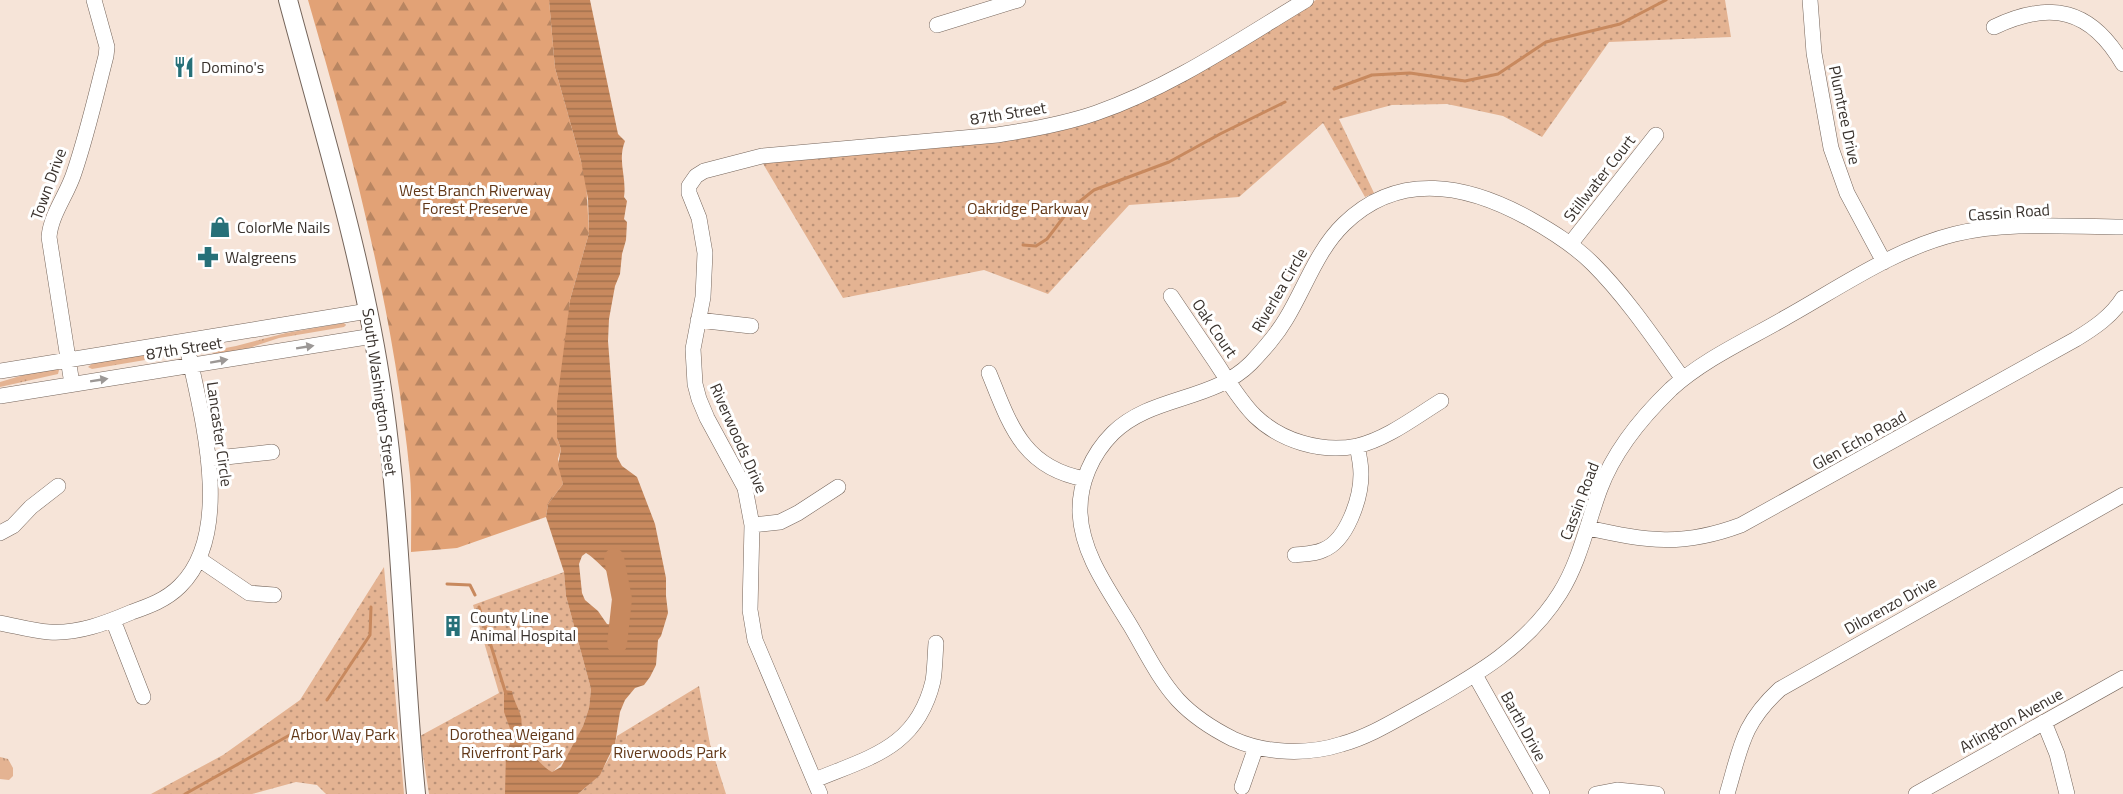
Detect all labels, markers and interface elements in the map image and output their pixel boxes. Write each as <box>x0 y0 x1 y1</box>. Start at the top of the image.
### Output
restaurant icon: Domino's <box>172 55 196 79</box>
place label: Domino's <box>201 55 264 79</box>
street label: Plumtree Drive <box>1823 63 1867 167</box>
street label: 87th Street <box>968 95 1048 131</box>
street label: Stillwater Court <box>1557 129 1641 227</box>
street label: Town Drive <box>24 145 72 223</box>
park label: West Branch Riverway Forest Preserve <box>399 178 551 220</box>
park label: Oakridge Parkway <box>967 196 1089 220</box>
street label: Cassin Road <box>1967 197 2051 227</box>
shop icon: ColorMe Nails <box>208 215 232 239</box>
place label: ColorMe Nails <box>237 215 330 239</box>
street label: Riverlea Circle <box>1245 243 1313 337</box>
pharmacy icon: Walgreens <box>196 245 220 269</box>
place label: Walgreens <box>225 245 296 269</box>
street label: Oak Court <box>1186 294 1244 363</box>
street label: South Washington Street <box>356 307 404 478</box>
street label: 87th Street <box>144 330 224 366</box>
one-way arrow <box>295 342 314 351</box>
one-way arrow <box>210 356 229 365</box>
one-way arrow <box>90 375 109 384</box>
street label: Riverwoods Drive <box>704 379 774 497</box>
street label: Lancaster Circle <box>201 380 239 488</box>
street label: Glen Echo Road <box>1807 404 1911 476</box>
street label: Cassin Road <box>1553 458 1605 544</box>
street label: Dilorenzo Drive <box>1839 570 1941 640</box>
place label: County Line Animal Hospital <box>470 605 576 647</box>
building icon: County Line Animal Hospital <box>441 614 465 638</box>
street label: Arlington Avenue <box>1955 682 2067 758</box>
street label: Barth Drive <box>1495 687 1553 765</box>
park label: Arbor Way Park <box>291 722 396 746</box>
park label: Dorothea Weigand Riverfront Park <box>449 722 575 764</box>
park label: Riverwoods Park <box>613 740 727 764</box>

